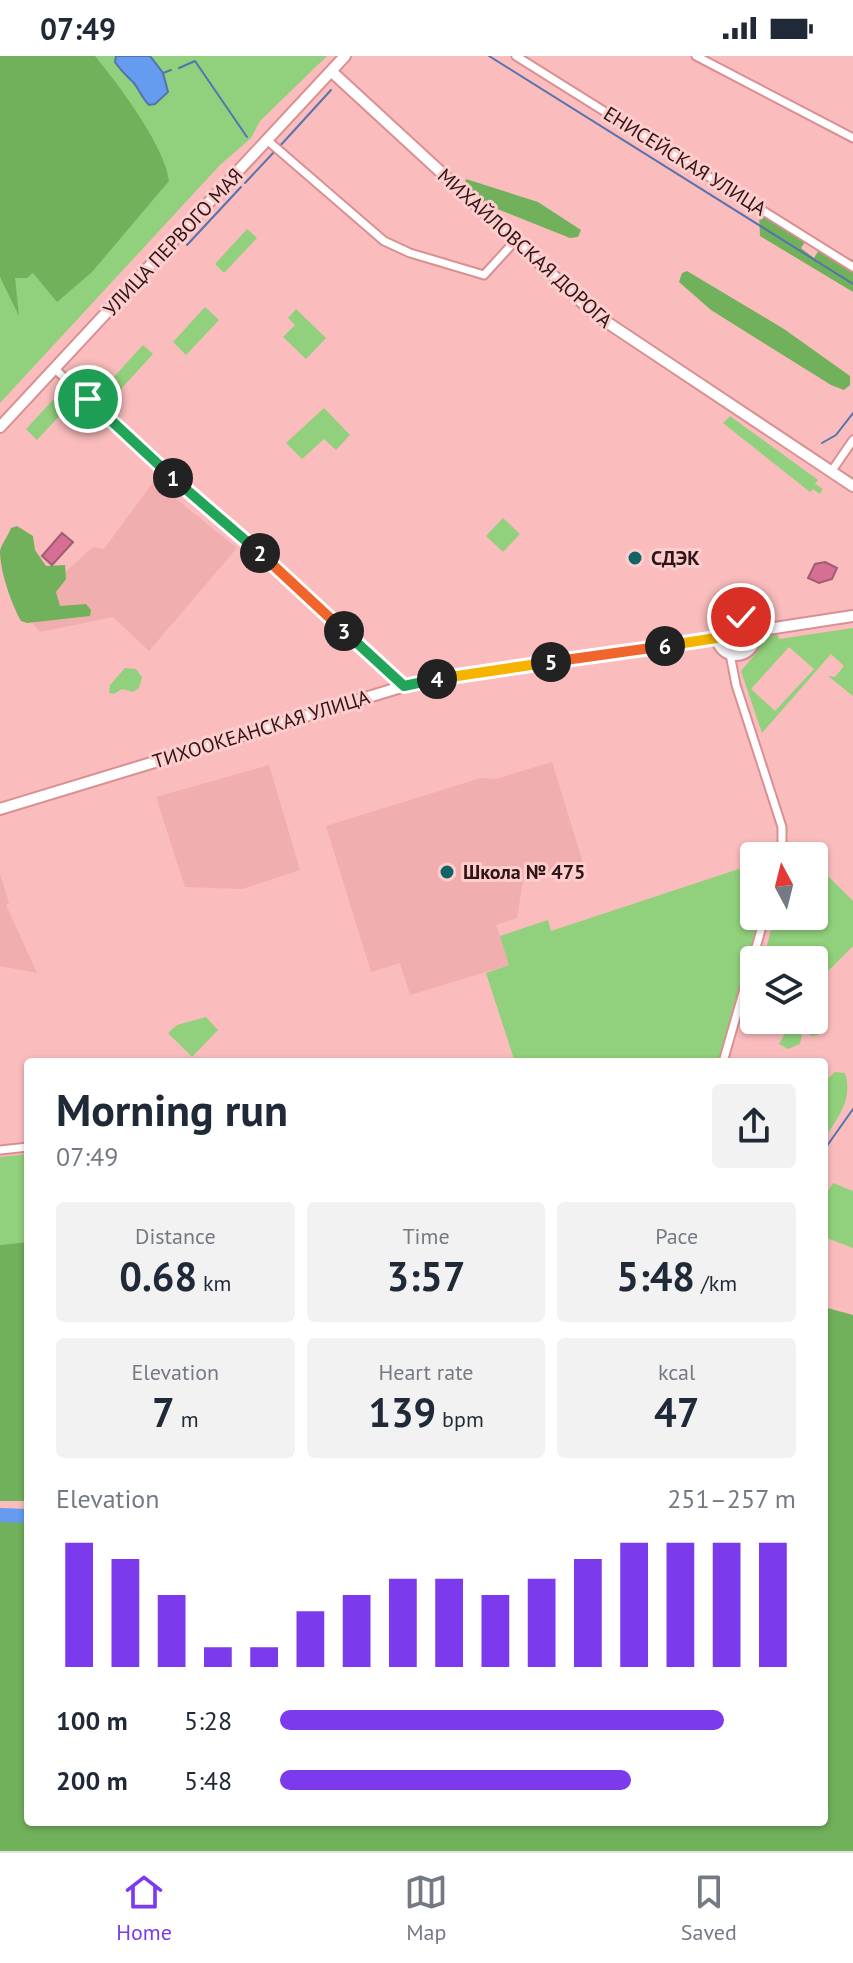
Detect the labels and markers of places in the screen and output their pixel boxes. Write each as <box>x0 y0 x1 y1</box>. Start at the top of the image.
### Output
pin <box>54 365 122 433</box>
pin: 1 <box>153 458 193 498</box>
pin: 2 <box>240 533 280 573</box>
place label: СДЭК <box>651 545 700 571</box>
marker: СДЭК <box>626 549 644 567</box>
pin <box>707 583 775 651</box>
pin: 3 <box>324 611 364 651</box>
pin: 6 <box>645 626 685 666</box>
pin: 5 <box>531 642 571 682</box>
pin: 4 <box>417 659 457 699</box>
place label: Школа № 475 <box>463 859 585 885</box>
marker: Школа № 475 <box>438 863 456 881</box>

